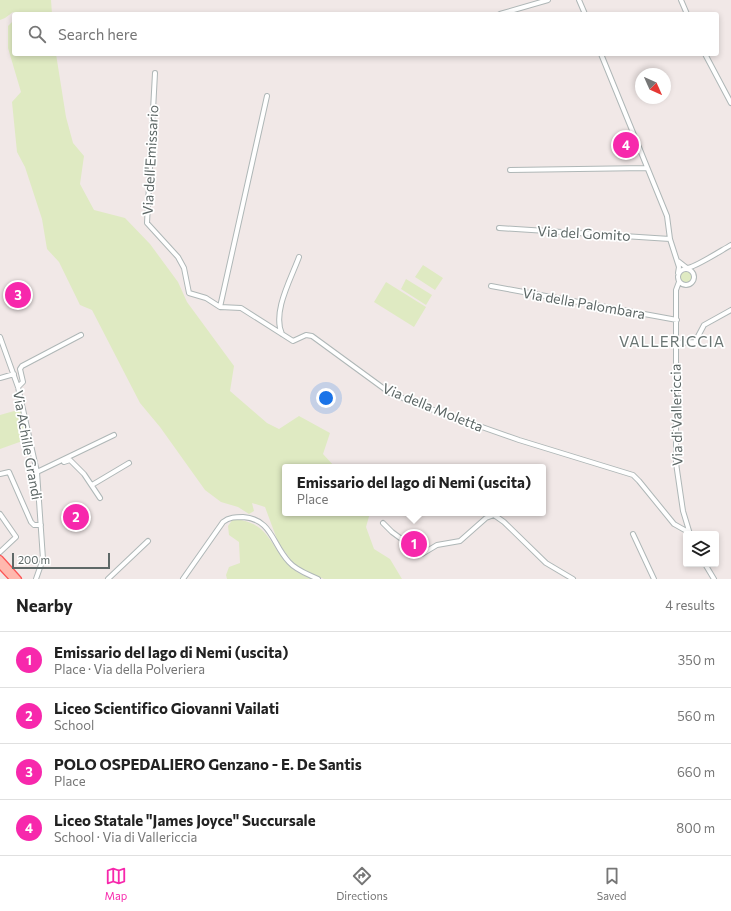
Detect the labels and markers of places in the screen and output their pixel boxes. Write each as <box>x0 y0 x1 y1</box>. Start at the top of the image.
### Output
pin: 4 <box>613 130 639 160</box>
pin: 3 <box>5 280 31 310</box>
pin: 2 <box>63 502 89 532</box>
pin: 1 <box>401 529 427 559</box>

